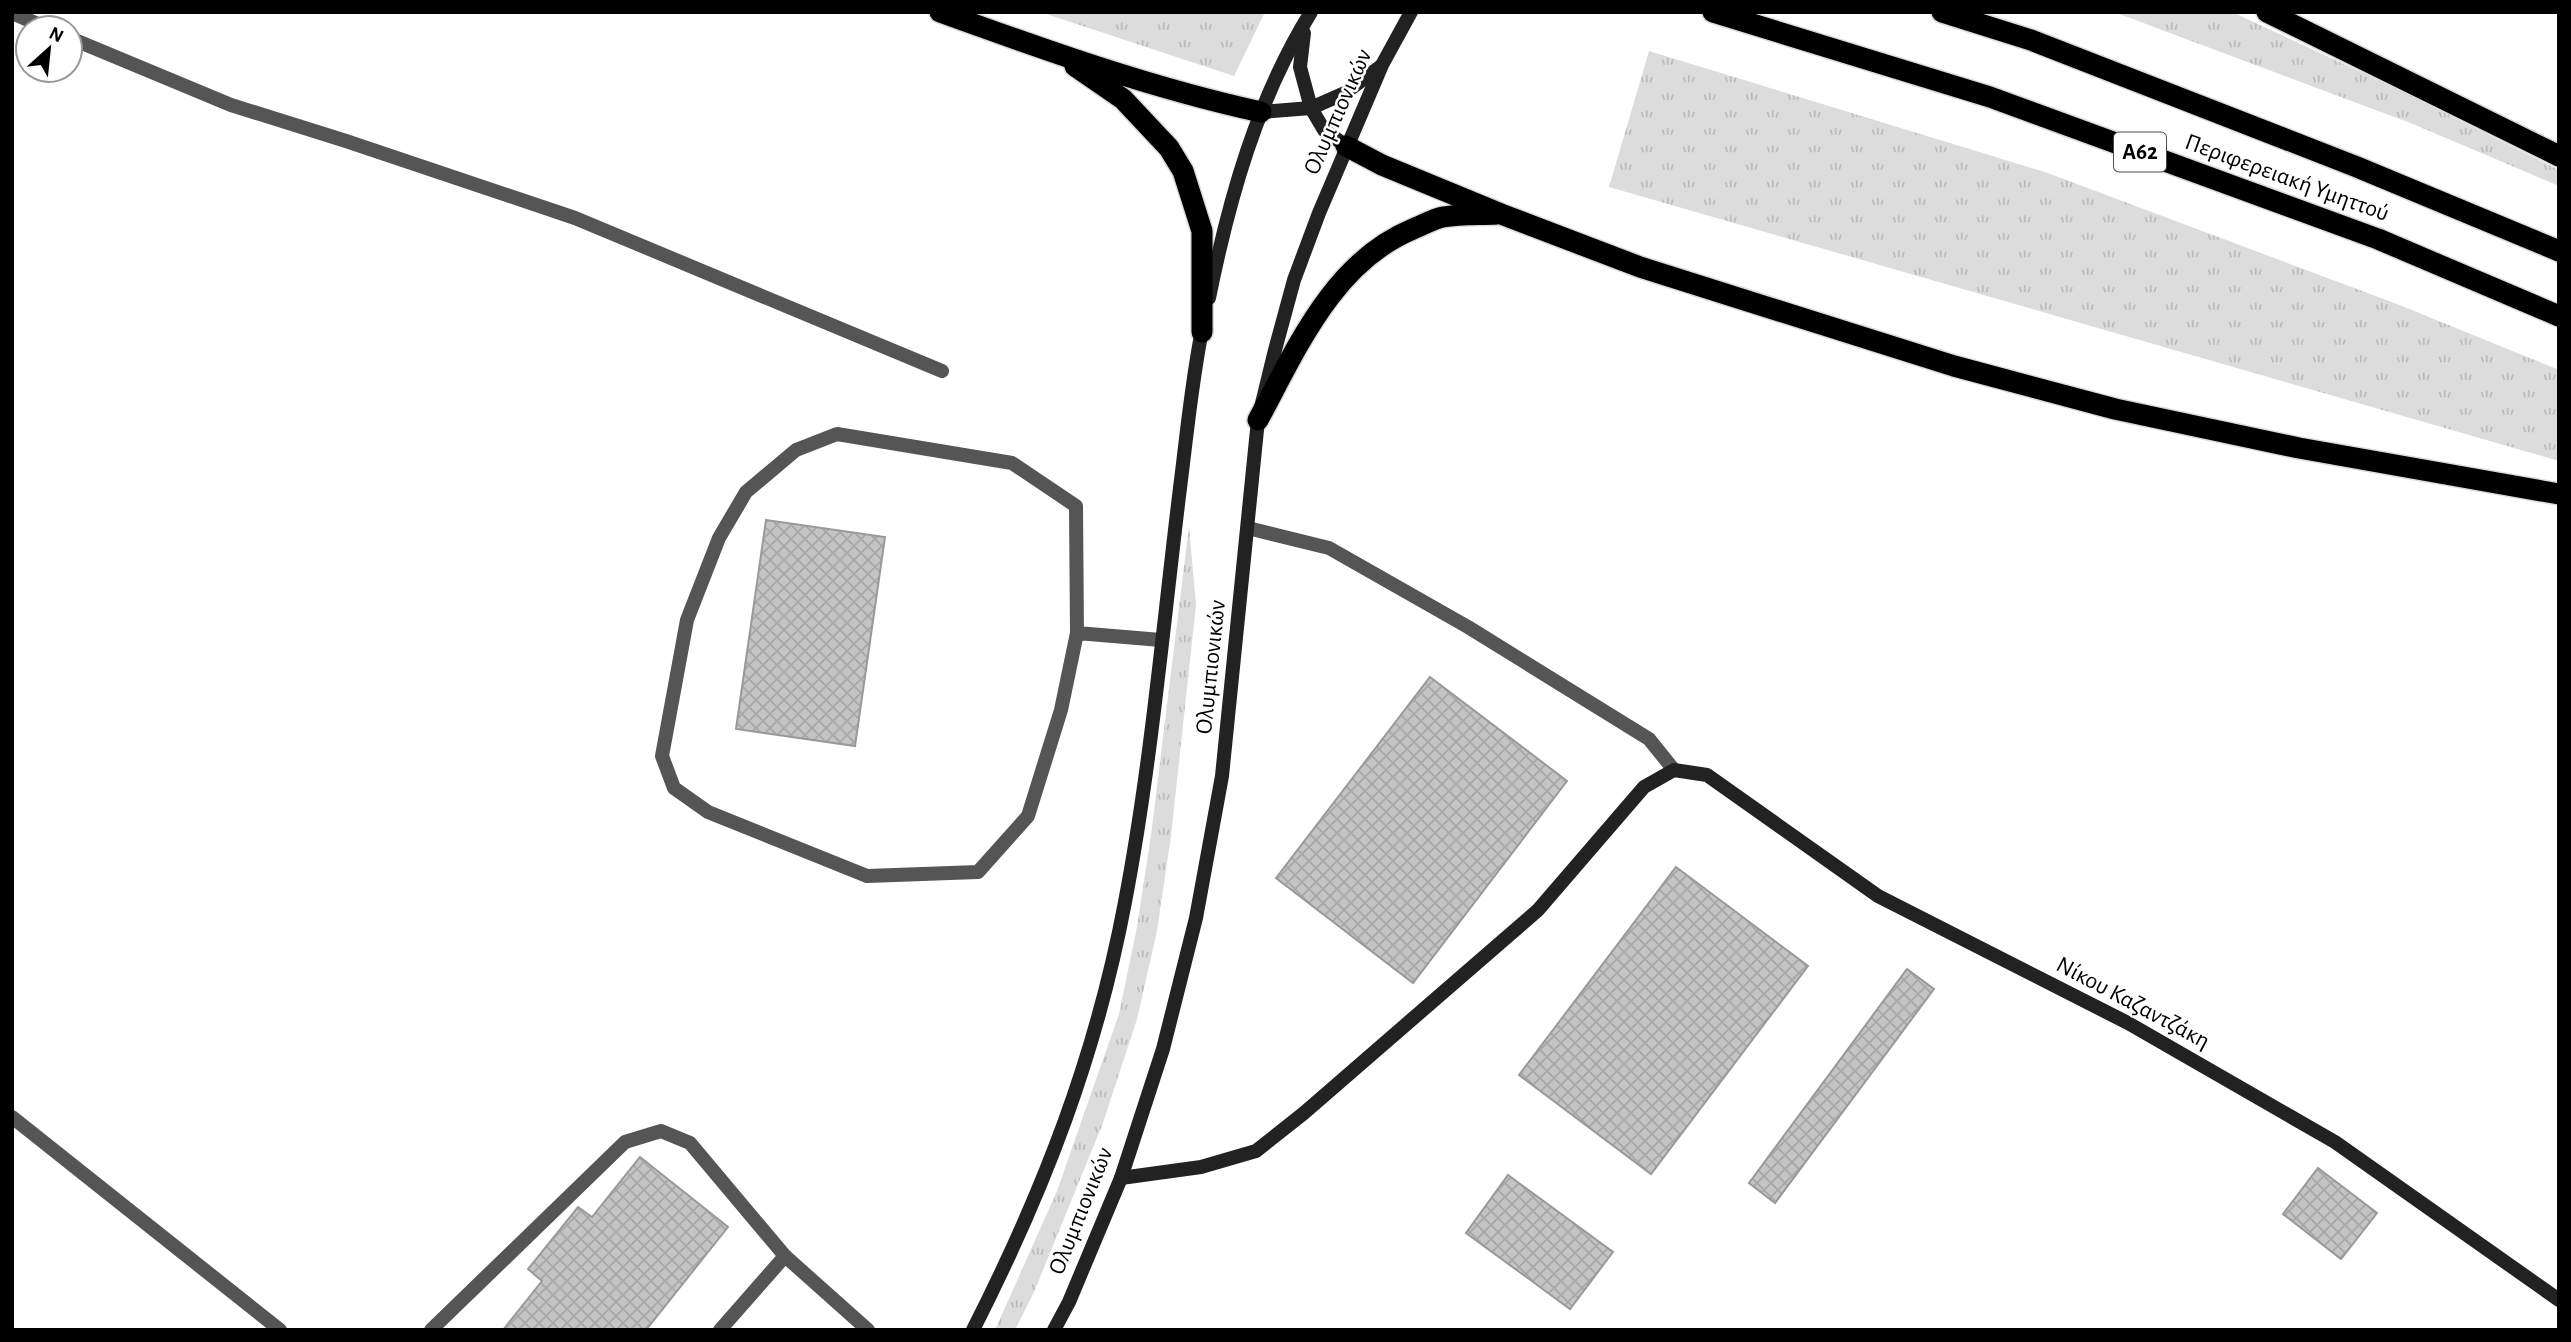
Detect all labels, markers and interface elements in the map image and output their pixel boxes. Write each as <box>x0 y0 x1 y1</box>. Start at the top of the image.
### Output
north arrow <box>14 14 84 84</box>
text: N <box>46 24 66 47</box>
street label: Ολυμπιονικών <box>1300 46 1376 178</box>
street label: Περιφερειακή Υμηττού <box>2182 130 2392 226</box>
road number: Α62 <box>2114 132 2166 172</box>
street label: Ολυμπιονικών <box>1192 599 1230 735</box>
street label: Νίκου Καζαντζάκη <box>2052 952 2214 1054</box>
street label: Ολυμπιονικών <box>1045 1144 1117 1278</box>

